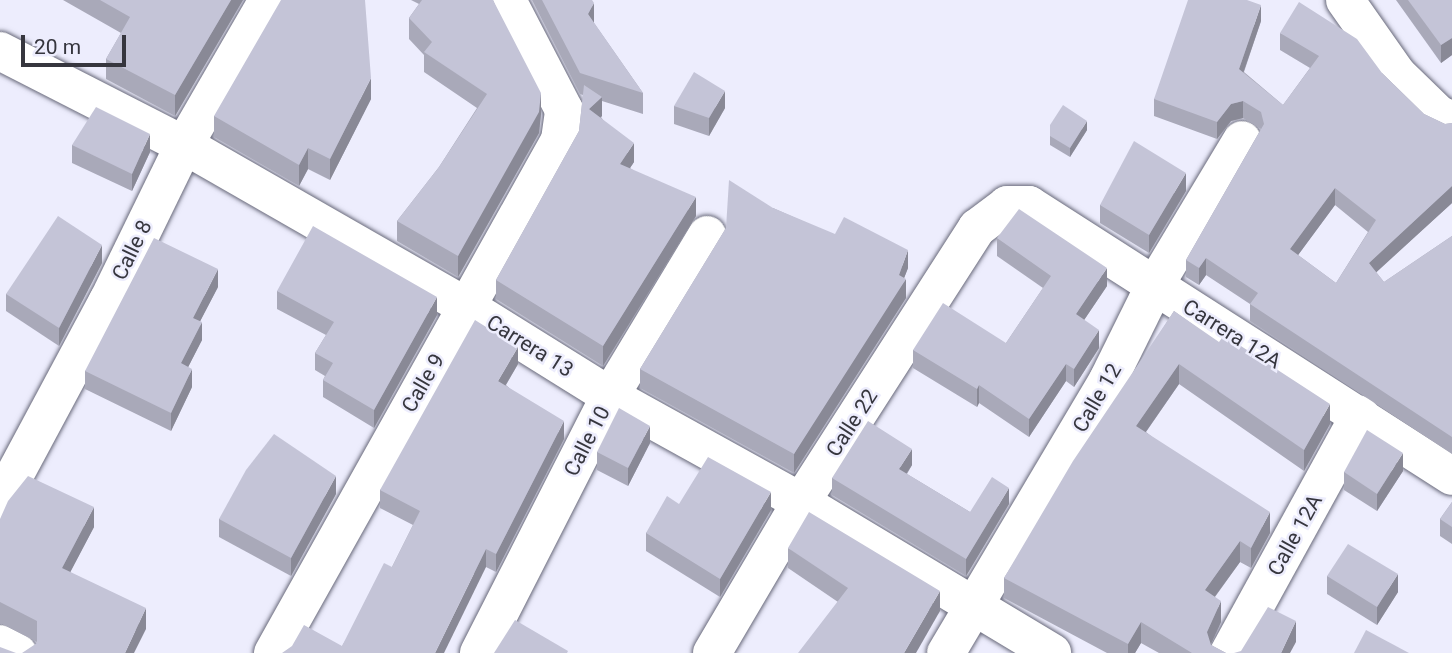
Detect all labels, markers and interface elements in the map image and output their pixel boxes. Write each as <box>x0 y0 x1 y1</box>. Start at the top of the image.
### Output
scale bar <box>24 21 130 65</box>
text: 20 m <box>34 35 81 59</box>
street label: Calle 8 <box>107 216 157 284</box>
street label: Carrera 12A <box>1178 294 1286 374</box>
street label: Carrera 13 <box>482 310 578 382</box>
street label: Calle 9 <box>396 349 450 417</box>
street label: Calle 12 <box>1067 359 1127 437</box>
street label: Calle 22 <box>821 385 883 461</box>
street label: Calle 10 <box>559 402 615 480</box>
street label: Calle 12A <box>1262 490 1328 580</box>

